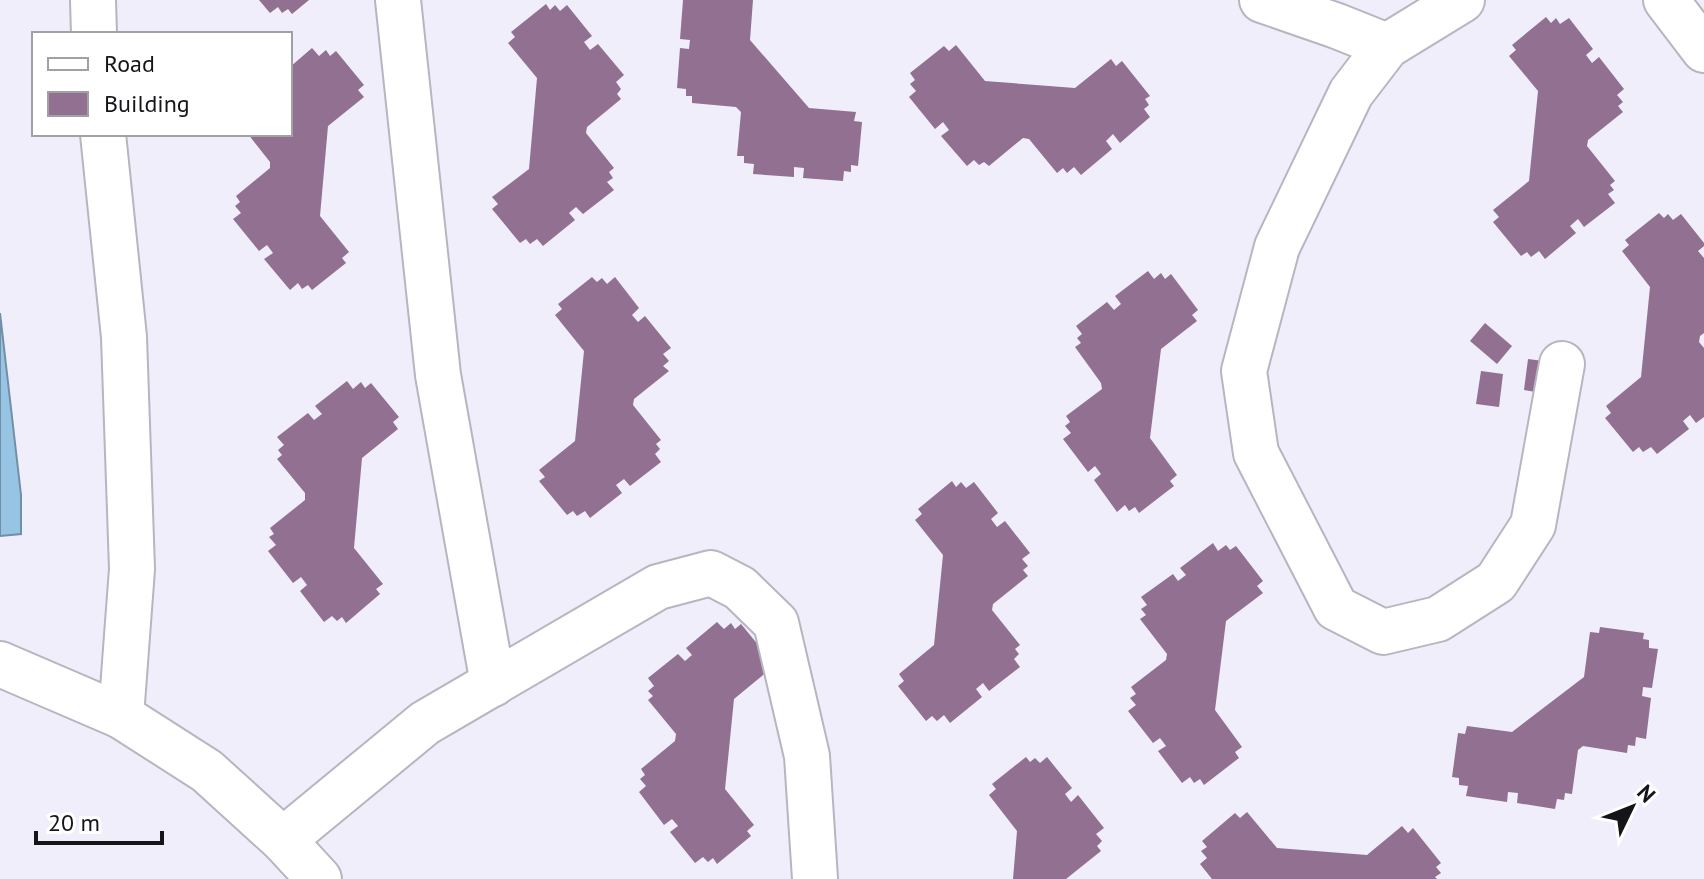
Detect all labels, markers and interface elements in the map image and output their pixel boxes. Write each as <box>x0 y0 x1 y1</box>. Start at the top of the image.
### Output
legend <box>32 32 292 136</box>
text: Road <box>104 48 155 79</box>
text: Building <box>104 88 190 119</box>
north arrow <box>1592 767 1672 847</box>
text: N <box>1631 779 1662 808</box>
scale bar <box>36 795 162 845</box>
text: 20 m <box>48 807 100 838</box>

